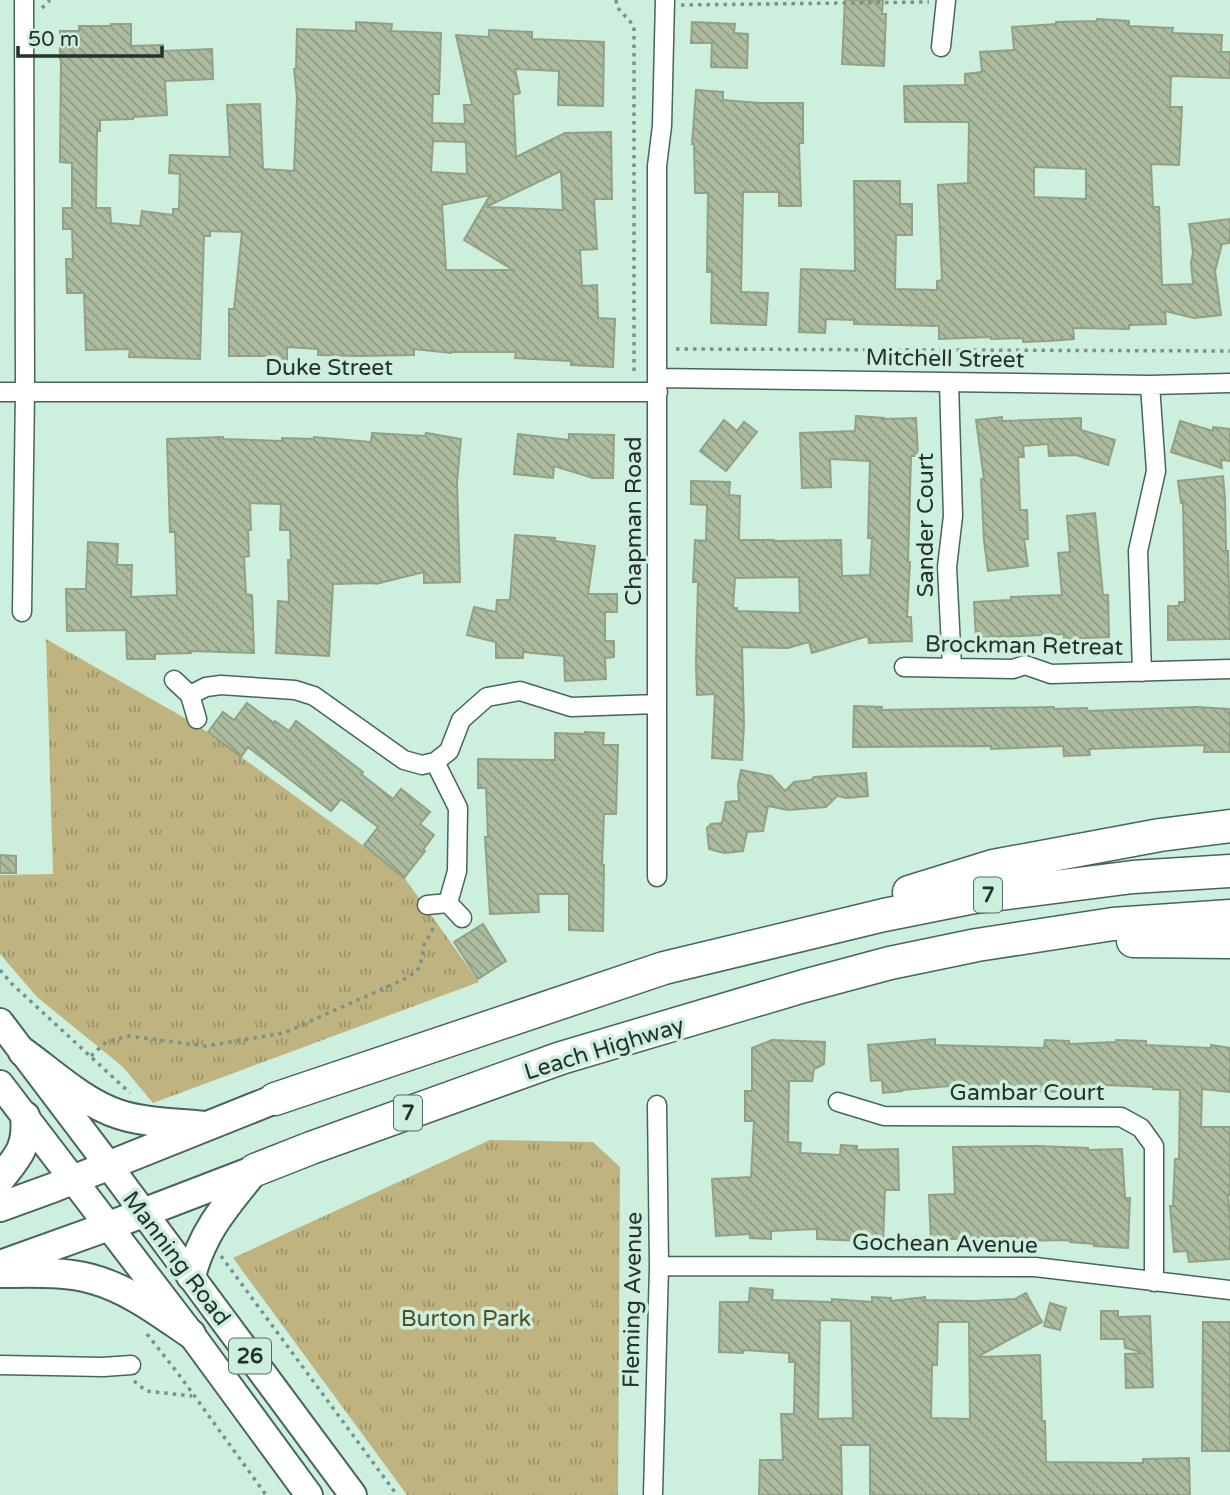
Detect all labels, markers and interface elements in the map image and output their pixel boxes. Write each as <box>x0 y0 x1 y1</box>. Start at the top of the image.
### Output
scale bar <box>18 14 161 58</box>
text: 50 m <box>28 27 79 52</box>
street label: Mitchell Street <box>865 344 1025 374</box>
street label: Duke Street <box>265 354 393 382</box>
street label: Chapman Road <box>620 436 648 606</box>
street label: Sander Court <box>912 452 940 597</box>
street label: Brockman Retreat <box>925 630 1123 662</box>
road number: 7 <box>974 878 1002 912</box>
street label: Leach Highway <box>521 1011 688 1087</box>
street label: Gambar Court <box>950 1079 1105 1107</box>
road number: 7 <box>394 1096 422 1130</box>
street label: Manning Road <box>117 1186 236 1331</box>
street label: Fleming Avenue <box>617 1212 649 1388</box>
street label: Gochean Avenue <box>852 1228 1038 1260</box>
park label: Burton Park <box>401 1305 531 1333</box>
road number: 26 <box>229 1338 271 1374</box>

